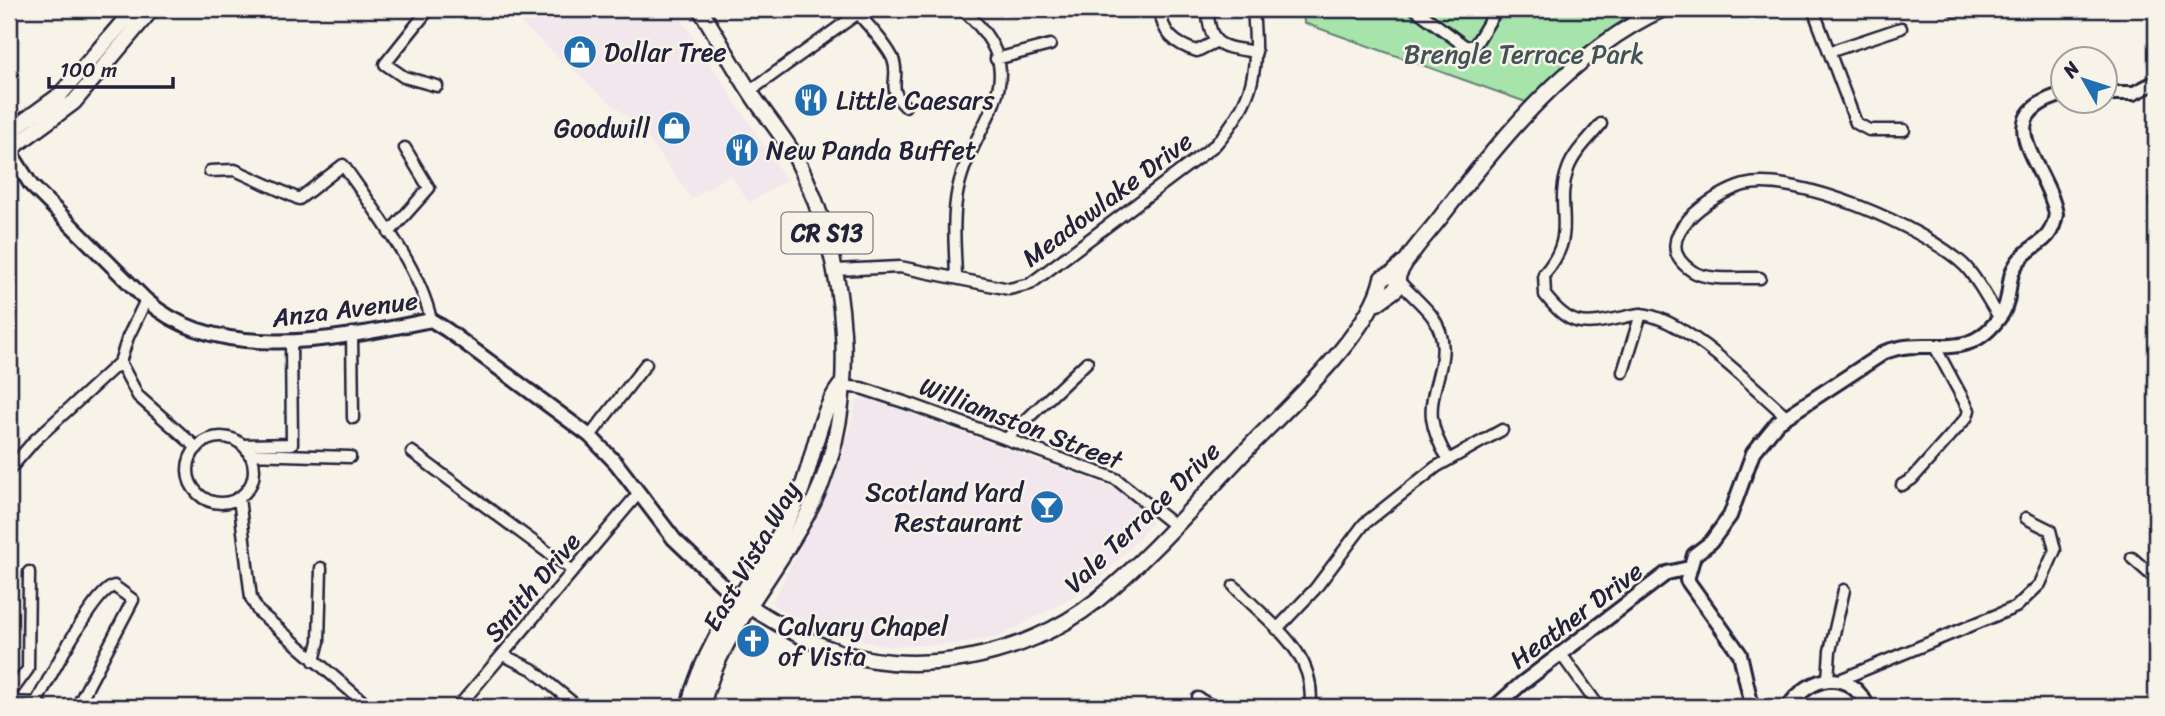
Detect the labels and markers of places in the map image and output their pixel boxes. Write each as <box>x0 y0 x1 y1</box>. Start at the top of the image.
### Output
place label: Dollar Tree <box>604 29 727 75</box>
shop icon: Dollar Tree <box>561 33 599 71</box>
place label: Little Caesars <box>836 77 996 123</box>
restaurant icon: Little Caesars <box>792 81 830 119</box>
place label: Goodwill <box>554 105 651 151</box>
shop icon: Goodwill <box>655 109 693 147</box>
place label: New Panda Buffet <box>766 127 976 173</box>
restaurant icon: New Panda Buffet <box>723 131 761 169</box>
place label: Scotland Yard Restaurant <box>865 469 1025 545</box>
bar icon: Scotland Yard Restaurant <box>1028 488 1066 526</box>
place label: Calvary Chapel of Vista <box>778 603 949 679</box>
church icon: Calvary Chapel of Vista <box>734 622 772 660</box>

